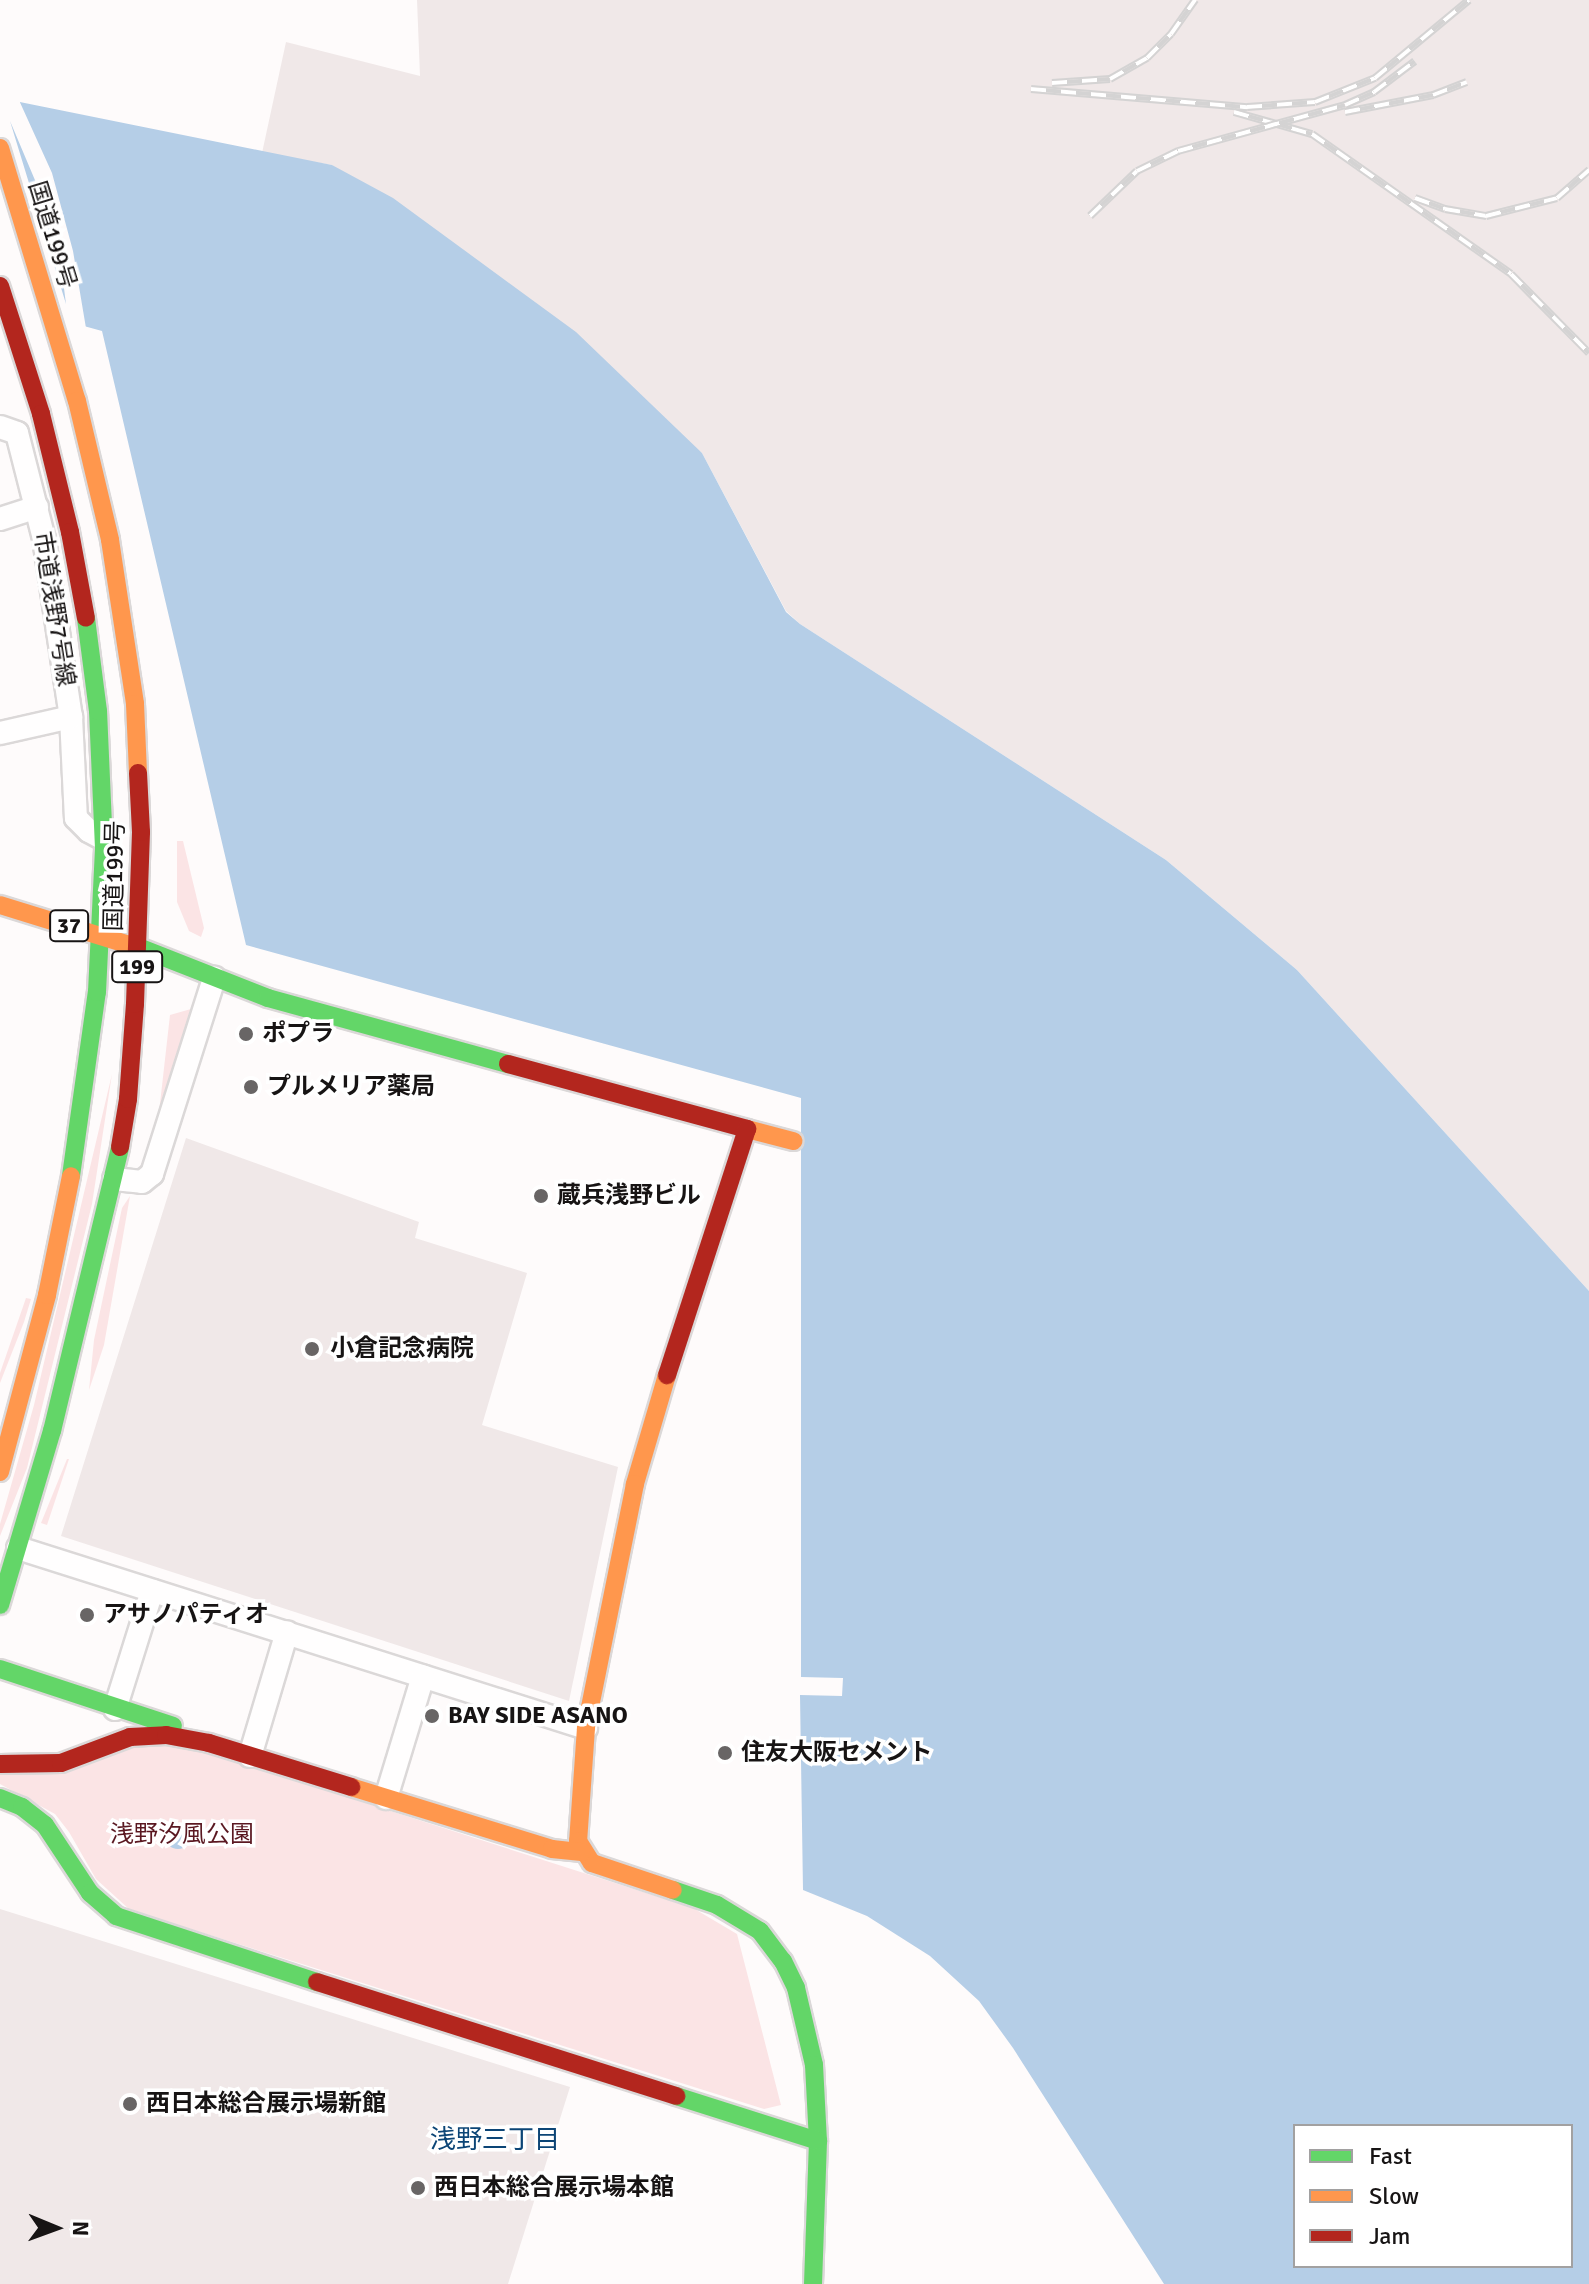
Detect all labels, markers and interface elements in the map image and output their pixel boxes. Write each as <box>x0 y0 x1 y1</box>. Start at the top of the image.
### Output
street label: 国道199号 <box>22 178 82 292</box>
street label: 市道浅野7号線 <box>28 529 80 689</box>
street label: 国道199号 <box>100 820 130 932</box>
road number: 37 <box>49 908 89 944</box>
road number: 199 <box>111 949 163 985</box>
place label: ポプラ <box>262 1020 334 1048</box>
marker: ポプラ <box>237 1025 255 1043</box>
place label: プルメリア薬局 <box>267 1073 435 1101</box>
marker: プルメリア薬局 <box>242 1078 260 1096</box>
place label: 蔵兵浅野ビル <box>557 1182 701 1210</box>
marker: 蔵兵浅野ビル <box>532 1187 550 1205</box>
place label: 小倉記念病院 <box>330 1335 474 1363</box>
marker: 小倉記念病院 <box>301 1338 323 1360</box>
place label: アサノパティオ <box>103 1601 271 1629</box>
marker: アサノパティオ <box>78 1606 96 1624</box>
place label: BAY SIDE ASANO <box>448 1702 628 1730</box>
marker: BAY SIDE ASANO <box>423 1707 441 1725</box>
place label: 住友大阪セメント <box>741 1739 933 1767</box>
marker: 住友大阪セメント <box>716 1744 734 1762</box>
park label: 浅野汐風公園 <box>110 1821 254 1849</box>
place label: 西日本総合展示場新館 <box>146 2090 386 2118</box>
marker: 西日本総合展示場新館 <box>121 2095 139 2113</box>
legend <box>1293 2124 1573 2268</box>
district label: 浅野三丁目 <box>430 2125 560 2157</box>
text: Fast <box>1369 2141 1412 2171</box>
place label: 西日本総合展示場本館 <box>434 2174 674 2202</box>
marker: 西日本総合展示場本館 <box>409 2179 427 2197</box>
text: Slow <box>1369 2181 1419 2211</box>
north arrow <box>16 2188 96 2268</box>
text: N <box>67 2221 94 2236</box>
text: Jam <box>1369 2221 1410 2251</box>

